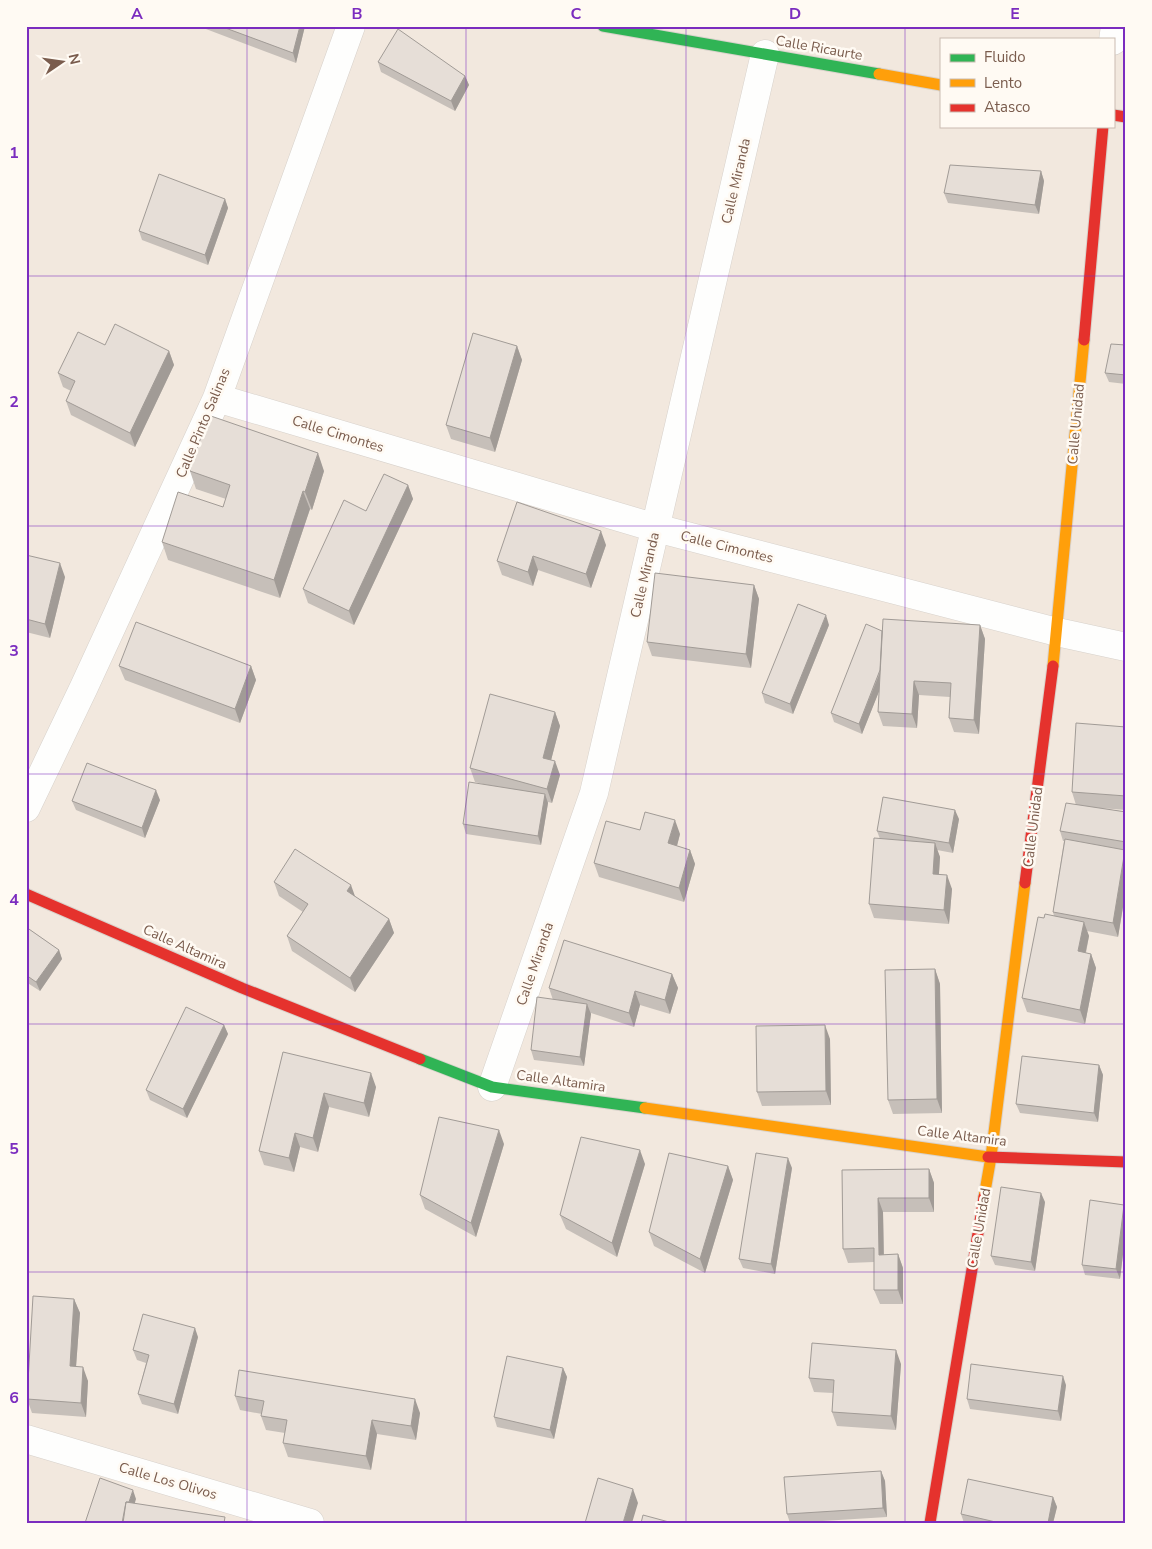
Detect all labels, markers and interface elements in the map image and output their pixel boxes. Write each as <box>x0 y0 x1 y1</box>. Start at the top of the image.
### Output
text: A <box>131 3 143 25</box>
text: B <box>351 3 363 25</box>
text: C <box>571 3 582 25</box>
text: D <box>789 3 801 25</box>
text: E <box>1010 3 1020 25</box>
street label: Calle Ricaurte <box>774 31 864 65</box>
north arrow <box>38 38 88 88</box>
legend <box>940 38 1114 128</box>
text: Fluido <box>984 47 1026 67</box>
text: N <box>64 52 85 66</box>
text: Lento <box>984 73 1022 93</box>
text: Atasco <box>984 97 1030 117</box>
street label: Calle Miranda <box>717 136 755 226</box>
text: 1 <box>9 142 19 164</box>
street label: Calle Pinto Salinas <box>171 365 235 481</box>
street label: Calle Unidad <box>1063 383 1089 465</box>
text: 2 <box>9 391 19 413</box>
street label: Calle Cimontes <box>290 411 387 457</box>
street label: Calle Cimontes <box>678 526 776 568</box>
street label: Calle Miranda <box>626 530 664 620</box>
text: 3 <box>9 640 19 662</box>
street label: Calle Unidad <box>1019 786 1047 868</box>
text: 4 <box>9 889 19 911</box>
street label: Calle Altamira <box>140 920 230 974</box>
street label: Calle Miranda <box>512 920 558 1008</box>
street label: Calle Altamira <box>515 1065 607 1097</box>
street label: Calle Altamira <box>916 1121 1008 1151</box>
text: 5 <box>9 1138 19 1160</box>
street label: Calle Unidad <box>963 1186 995 1270</box>
text: 6 <box>9 1387 19 1409</box>
street label: Calle Los Olivos <box>117 1458 220 1504</box>

